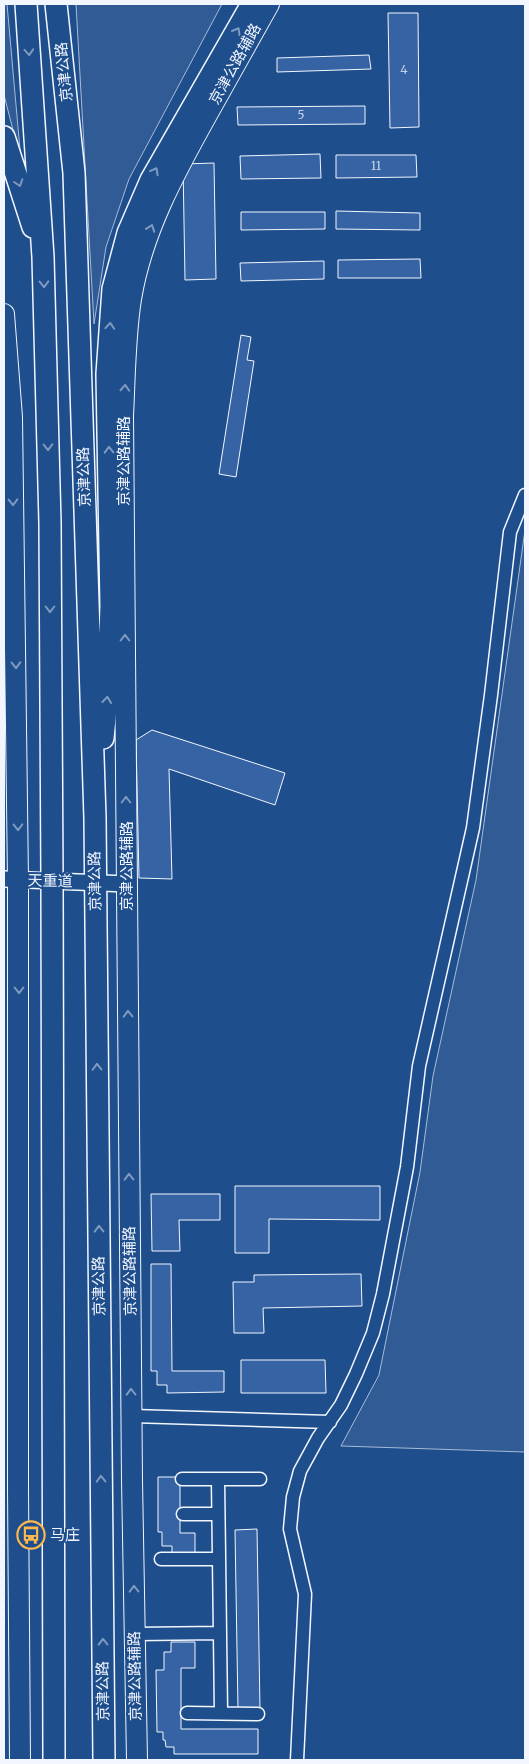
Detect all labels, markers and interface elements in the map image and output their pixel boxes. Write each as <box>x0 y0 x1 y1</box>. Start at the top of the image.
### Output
street label: 京津公路辅路 <box>204 20 265 108</box>
one-way arrow <box>230 27 240 36</box>
street label: 京津公路 <box>51 41 76 103</box>
one-way arrow <box>24 49 35 57</box>
house number: 4 <box>400 62 408 77</box>
house number: 5 <box>297 107 305 122</box>
house number: 11 <box>371 158 382 173</box>
one-way arrow <box>149 168 159 177</box>
one-way arrow <box>13 178 23 187</box>
one-way arrow <box>145 225 155 233</box>
one-way arrow <box>39 281 49 289</box>
one-way arrow <box>104 322 115 330</box>
one-way arrow <box>119 383 130 391</box>
street label: 京津公路辅路 <box>114 416 133 506</box>
one-way arrow <box>43 444 53 451</box>
one-way arrow <box>103 446 114 454</box>
street label: 京津公路 <box>73 447 94 507</box>
one-way arrow <box>8 498 18 506</box>
one-way arrow <box>45 606 55 614</box>
one-way arrow <box>120 633 130 641</box>
one-way arrow <box>10 661 21 669</box>
one-way arrow <box>101 696 112 704</box>
one-way arrow <box>121 796 131 804</box>
street label: 京津公路辅路 <box>117 821 136 911</box>
one-way arrow <box>13 824 23 831</box>
street label: 京津公路 <box>84 851 105 911</box>
street label: 天重道 <box>27 871 73 890</box>
one-way arrow <box>13 986 24 994</box>
one-way arrow <box>123 1010 133 1018</box>
one-way arrow <box>92 1062 102 1070</box>
one-way arrow <box>124 1172 134 1180</box>
one-way arrow <box>94 1225 104 1232</box>
street label: 京津公路辅路 <box>119 1226 140 1316</box>
street label: 京津公路 <box>88 1256 109 1316</box>
one-way arrow <box>126 1387 136 1395</box>
one-way arrow <box>96 1475 106 1482</box>
bus stop icon: 马庄 <box>16 1520 46 1550</box>
place label: 马庄 <box>50 1525 80 1544</box>
one-way arrow <box>129 1585 139 1592</box>
street label: 京津公路辅路 <box>124 1631 145 1721</box>
one-way arrow <box>98 1637 108 1645</box>
street label: 京津公路 <box>92 1661 113 1721</box>

